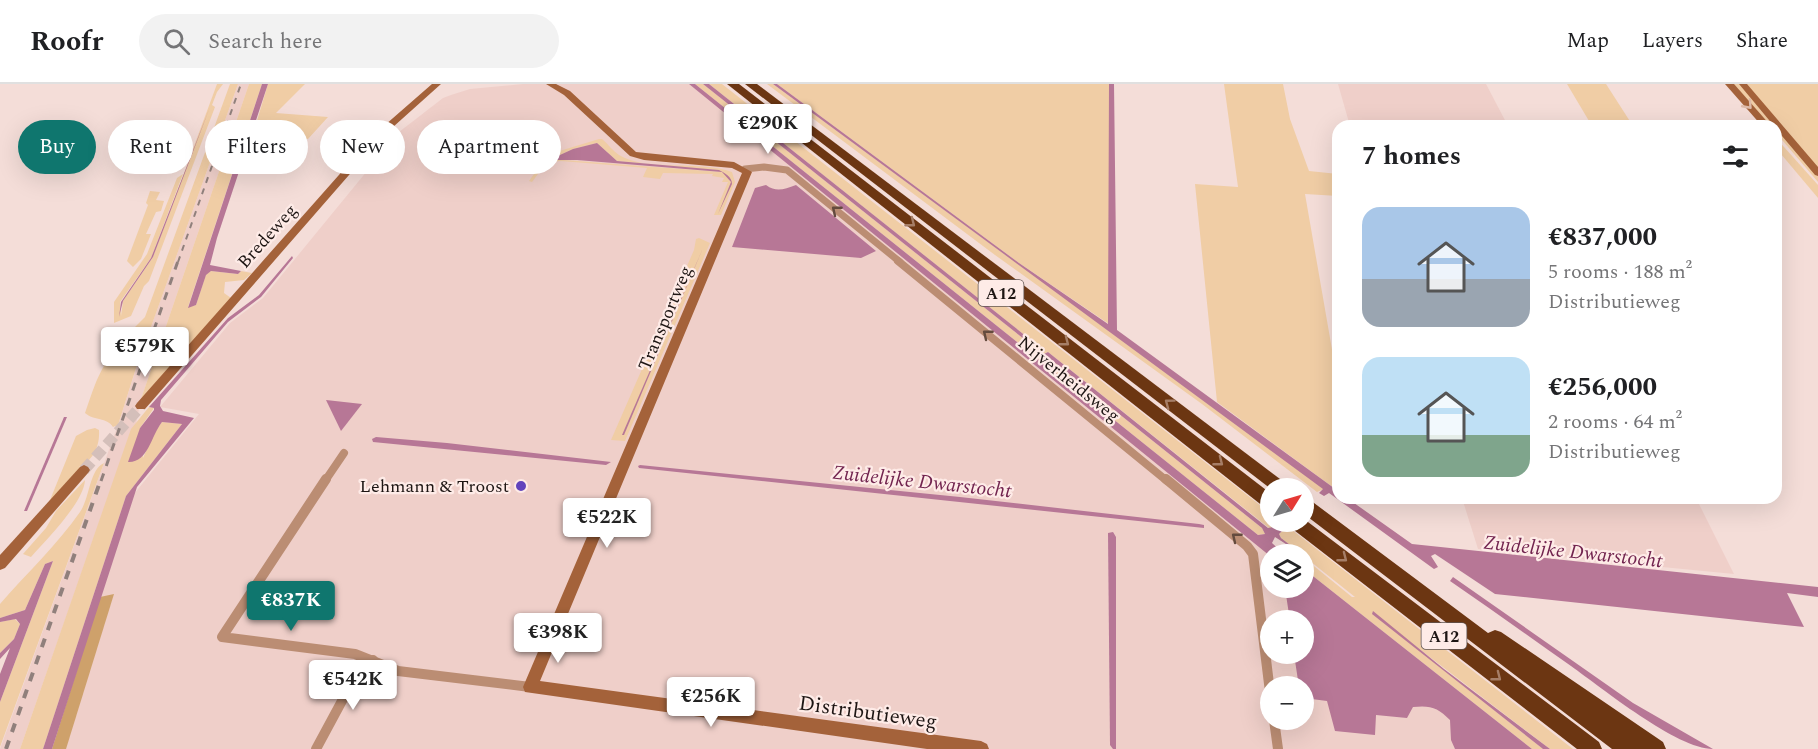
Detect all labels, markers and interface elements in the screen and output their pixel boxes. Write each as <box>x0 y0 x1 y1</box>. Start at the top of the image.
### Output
search box <box>139 14 559 68</box>
text: Roofr <box>30 20 103 63</box>
icon: search <box>160 25 193 58</box>
text: Search here <box>208 25 322 58</box>
text: Map <box>1567 25 1609 57</box>
text: Layers <box>1642 25 1703 57</box>
text: Share <box>1736 25 1788 57</box>
one-way arrow <box>1741 98 1752 109</box>
pin: €290K <box>726 104 810 155</box>
text: €290K <box>738 108 798 138</box>
chip: Buy <box>18 120 96 174</box>
chip: Rent <box>108 120 193 174</box>
chip: Filters <box>205 120 308 174</box>
chip: New <box>320 120 405 174</box>
chip: Apartment <box>417 120 561 174</box>
text: 7 homes <box>1362 136 1461 176</box>
icon: filters <box>1719 140 1752 173</box>
street label: Bredeweg <box>231 198 304 275</box>
one-way arrow <box>832 207 843 218</box>
one-way arrow <box>904 215 915 226</box>
text: €837,000 <box>1548 217 1657 257</box>
icon: home <box>1410 231 1482 303</box>
text: 5 rooms · 188 m² <box>1548 257 1692 287</box>
street label: Transportweg <box>631 262 700 375</box>
road number: A12 <box>978 280 1024 306</box>
text: Distributieweg <box>1548 287 1681 317</box>
pin: €579K <box>103 327 187 378</box>
one-way arrow <box>983 330 994 341</box>
street label: Nijverheidsweg <box>1012 330 1126 429</box>
text: €579K <box>115 331 175 361</box>
one-way arrow <box>1058 335 1069 346</box>
text: €256,000 <box>1548 367 1657 407</box>
icon: home <box>1410 381 1482 453</box>
one-way arrow <box>1164 399 1175 410</box>
text: 2 rooms · 64 m² <box>1548 407 1682 437</box>
text: Distributieweg <box>1548 437 1681 467</box>
one-way arrow <box>1212 454 1223 465</box>
water label: Zuidelijke Dwarstocht <box>831 458 1014 506</box>
place label: Lehmann & Troost <box>360 473 509 500</box>
north arrow <box>1260 478 1314 532</box>
map controls <box>1260 478 1314 730</box>
marker: Lehmann & Troost <box>514 479 528 493</box>
pin: €522K <box>565 498 649 549</box>
text: €522K <box>577 502 637 532</box>
water label: Zuidelijke Dwarstocht <box>1482 528 1665 576</box>
one-way arrow <box>1232 533 1243 544</box>
button: layers <box>1260 544 1314 598</box>
one-way arrow <box>1336 550 1347 561</box>
pin: €837K <box>249 581 333 632</box>
text: €837K <box>261 585 321 615</box>
button: + <box>1260 610 1314 664</box>
pin: €398K <box>516 613 600 664</box>
text: €398K <box>528 617 588 647</box>
road number: A12 <box>1422 623 1466 649</box>
pin: €542K <box>311 660 395 711</box>
text: €542K <box>323 664 383 694</box>
one-way arrow <box>1490 670 1501 681</box>
button: − <box>1260 676 1314 730</box>
pin: €256K <box>669 677 753 728</box>
text: €256K <box>681 681 741 711</box>
street label: Distributieweg <box>797 687 939 739</box>

